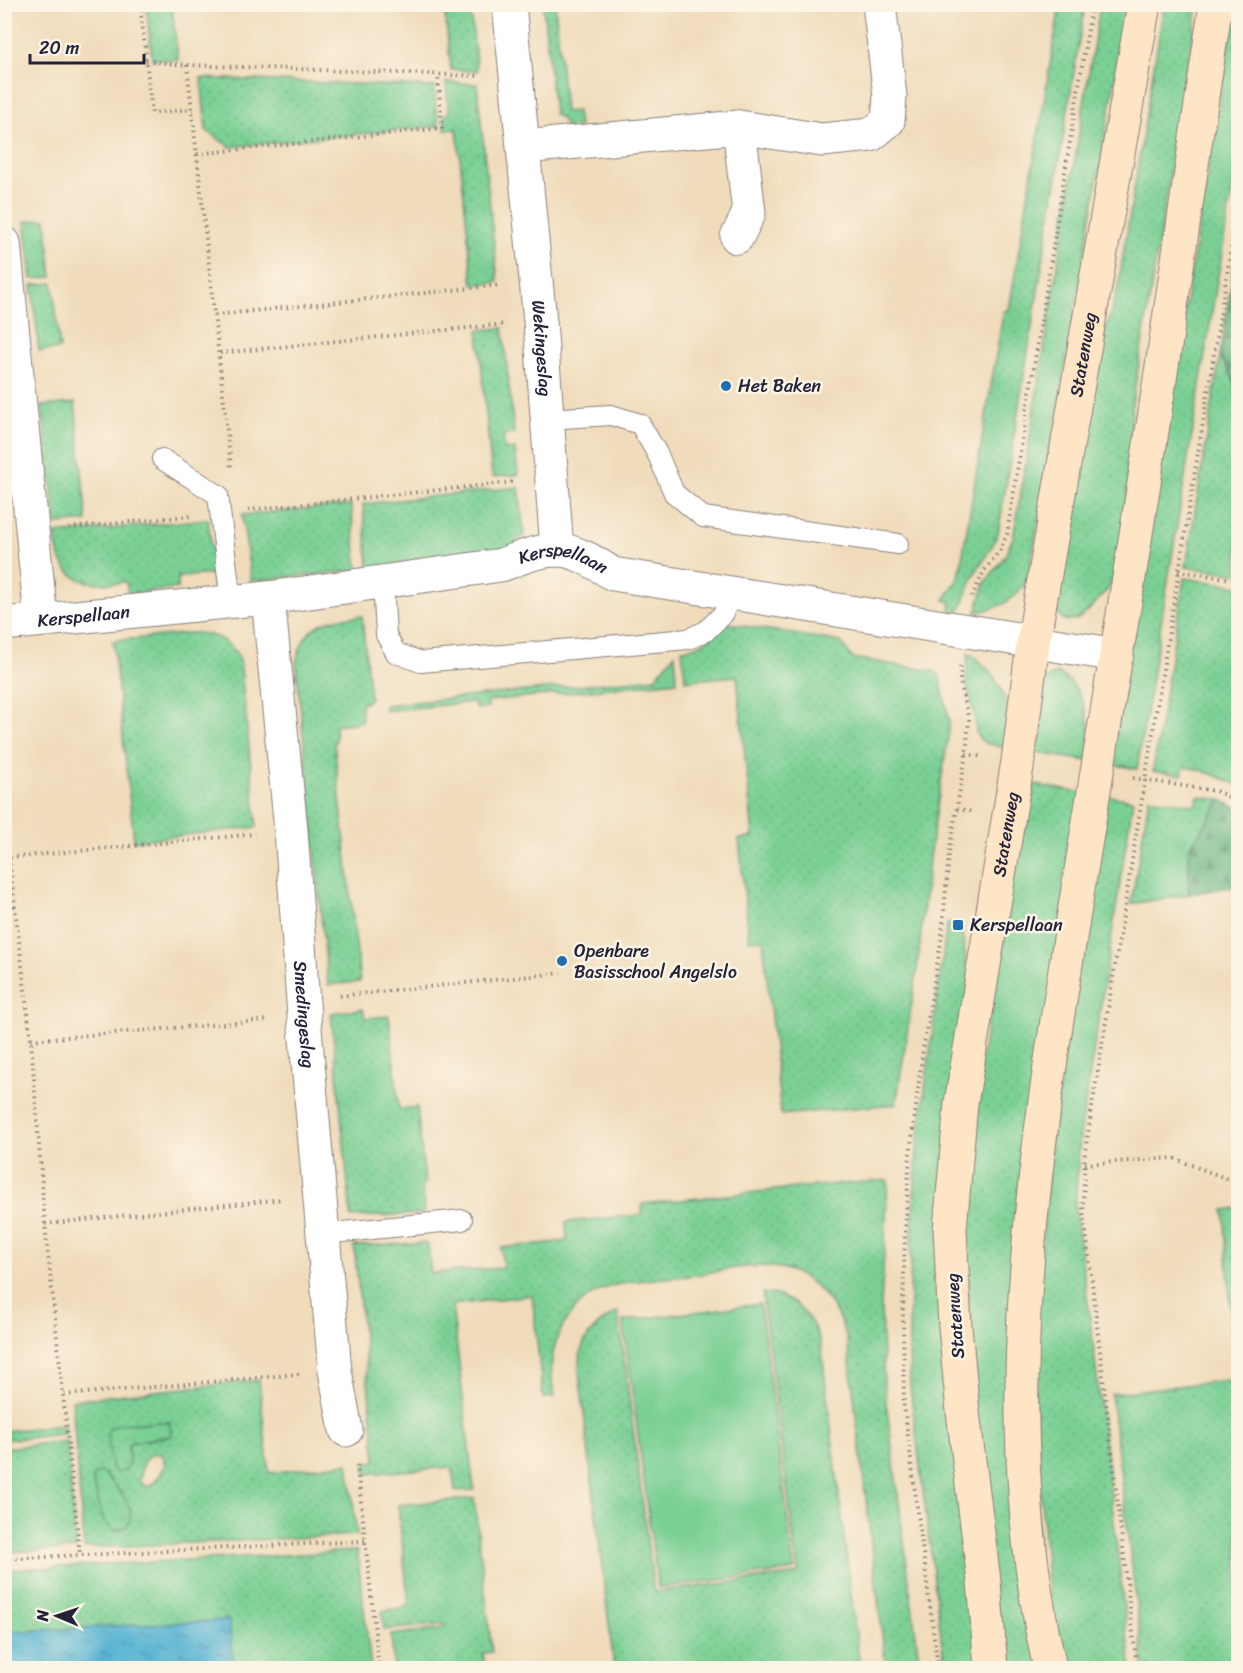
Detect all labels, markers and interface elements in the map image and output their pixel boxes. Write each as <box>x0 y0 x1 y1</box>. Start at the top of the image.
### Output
scale bar <box>30 27 144 65</box>
text: 20 m <box>39 32 79 64</box>
street label: Wekingeslag <box>522 299 562 398</box>
street label: Statenweg <box>1060 310 1106 399</box>
place label: Het Baken <box>738 370 821 402</box>
marker: Het Baken <box>719 379 733 393</box>
street label: Kerspellaan <box>514 534 615 583</box>
street label: Kerspellaan <box>36 596 132 637</box>
street label: Statenweg <box>983 790 1029 879</box>
place label: Kerspellaan <box>970 909 1063 941</box>
marker: Kerspellaan <box>951 918 965 932</box>
place label: Openbare Basisschool Angelslo <box>574 935 737 988</box>
marker: Openbare Basisschool Angelslo <box>555 954 569 968</box>
street label: Smedingeslag <box>284 959 324 1070</box>
street label: Statenweg <box>936 1272 974 1360</box>
north arrow <box>27 1586 87 1646</box>
text: N <box>28 1609 57 1623</box>

